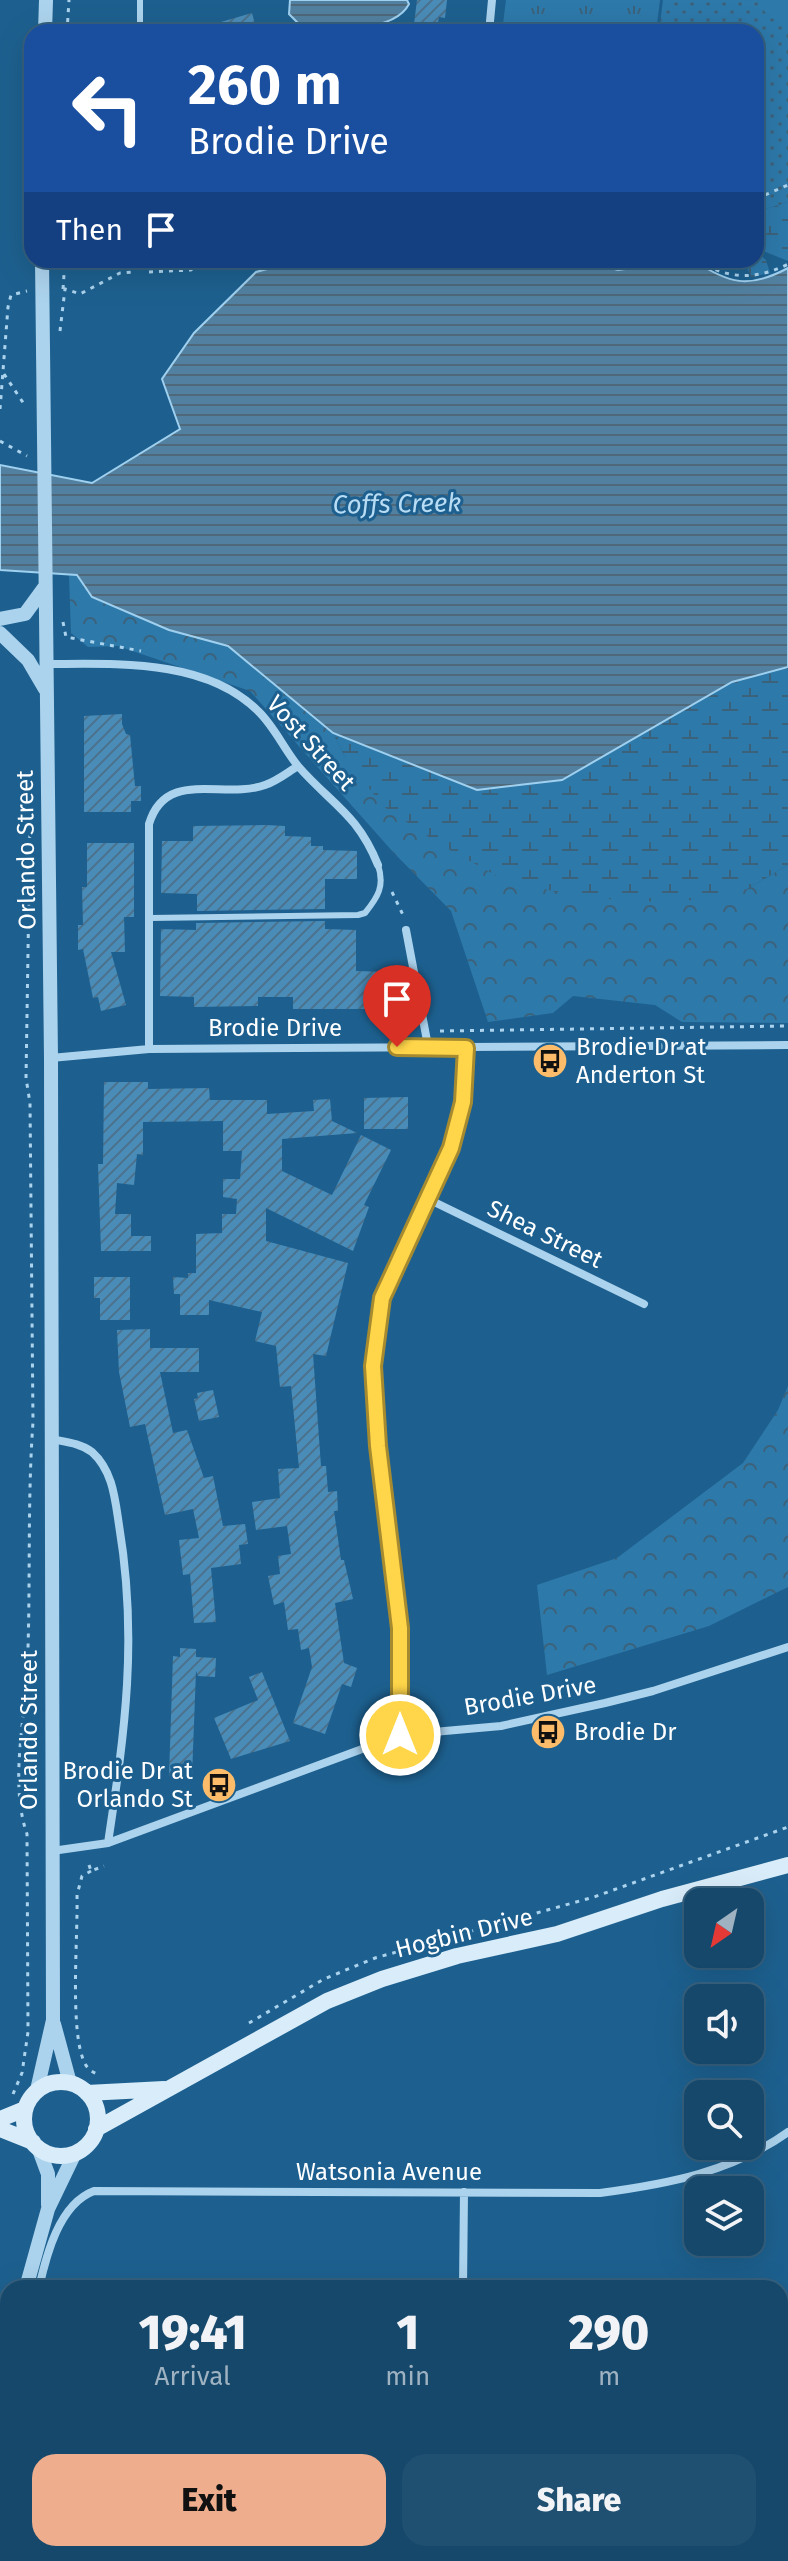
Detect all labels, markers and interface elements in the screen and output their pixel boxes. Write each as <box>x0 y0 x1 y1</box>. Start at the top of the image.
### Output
text: 260 m <box>188 52 342 119</box>
icon: left <box>56 56 160 160</box>
text: Brodie Drive <box>188 120 389 164</box>
icon: arrive <box>139 208 183 252</box>
text: Then <box>56 212 123 248</box>
water label: Coffs Creek <box>332 487 462 521</box>
street label: Vost Street <box>261 690 361 796</box>
street label: Orlando Street <box>11 770 41 930</box>
pin <box>363 965 431 1047</box>
icon: arrive <box>375 977 419 1021</box>
street label: Brodie Drive <box>208 1014 342 1042</box>
place label: Brodie Dr at Anderton St <box>576 1033 707 1089</box>
bus stop icon: Brodie Dr at Anderton St <box>531 1042 569 1080</box>
street label: Shea Street <box>483 1194 607 1274</box>
street label: Orlando Street <box>15 1650 43 1810</box>
street label: Brodie Drive <box>462 1671 598 1721</box>
position arrow <box>358 1693 442 1777</box>
bus stop icon: Brodie Dr <box>529 1713 567 1751</box>
place label: Brodie Dr <box>574 1718 677 1746</box>
place label: Brodie Dr at Orlando St <box>62 1757 193 1813</box>
bus stop icon: Brodie Dr at Orlando St <box>200 1766 238 1804</box>
north arrow <box>684 1888 764 1968</box>
map controls <box>684 1888 764 2256</box>
street label: Hogbin Drive <box>392 1902 536 1964</box>
button: sound <box>684 1984 764 2064</box>
button: search <box>684 2080 764 2160</box>
street label: Watsonia Avenue <box>296 2158 482 2186</box>
button: layers <box>684 2176 764 2256</box>
text: 19:41 <box>139 2304 247 2362</box>
text: 1 <box>396 2304 419 2362</box>
text: 290 <box>569 2304 649 2362</box>
text: Arrival <box>155 2361 231 2392</box>
text: min <box>385 2361 430 2392</box>
text: m <box>598 2361 620 2392</box>
button: Exit <box>32 2454 386 2546</box>
button: Share <box>402 2454 756 2546</box>

